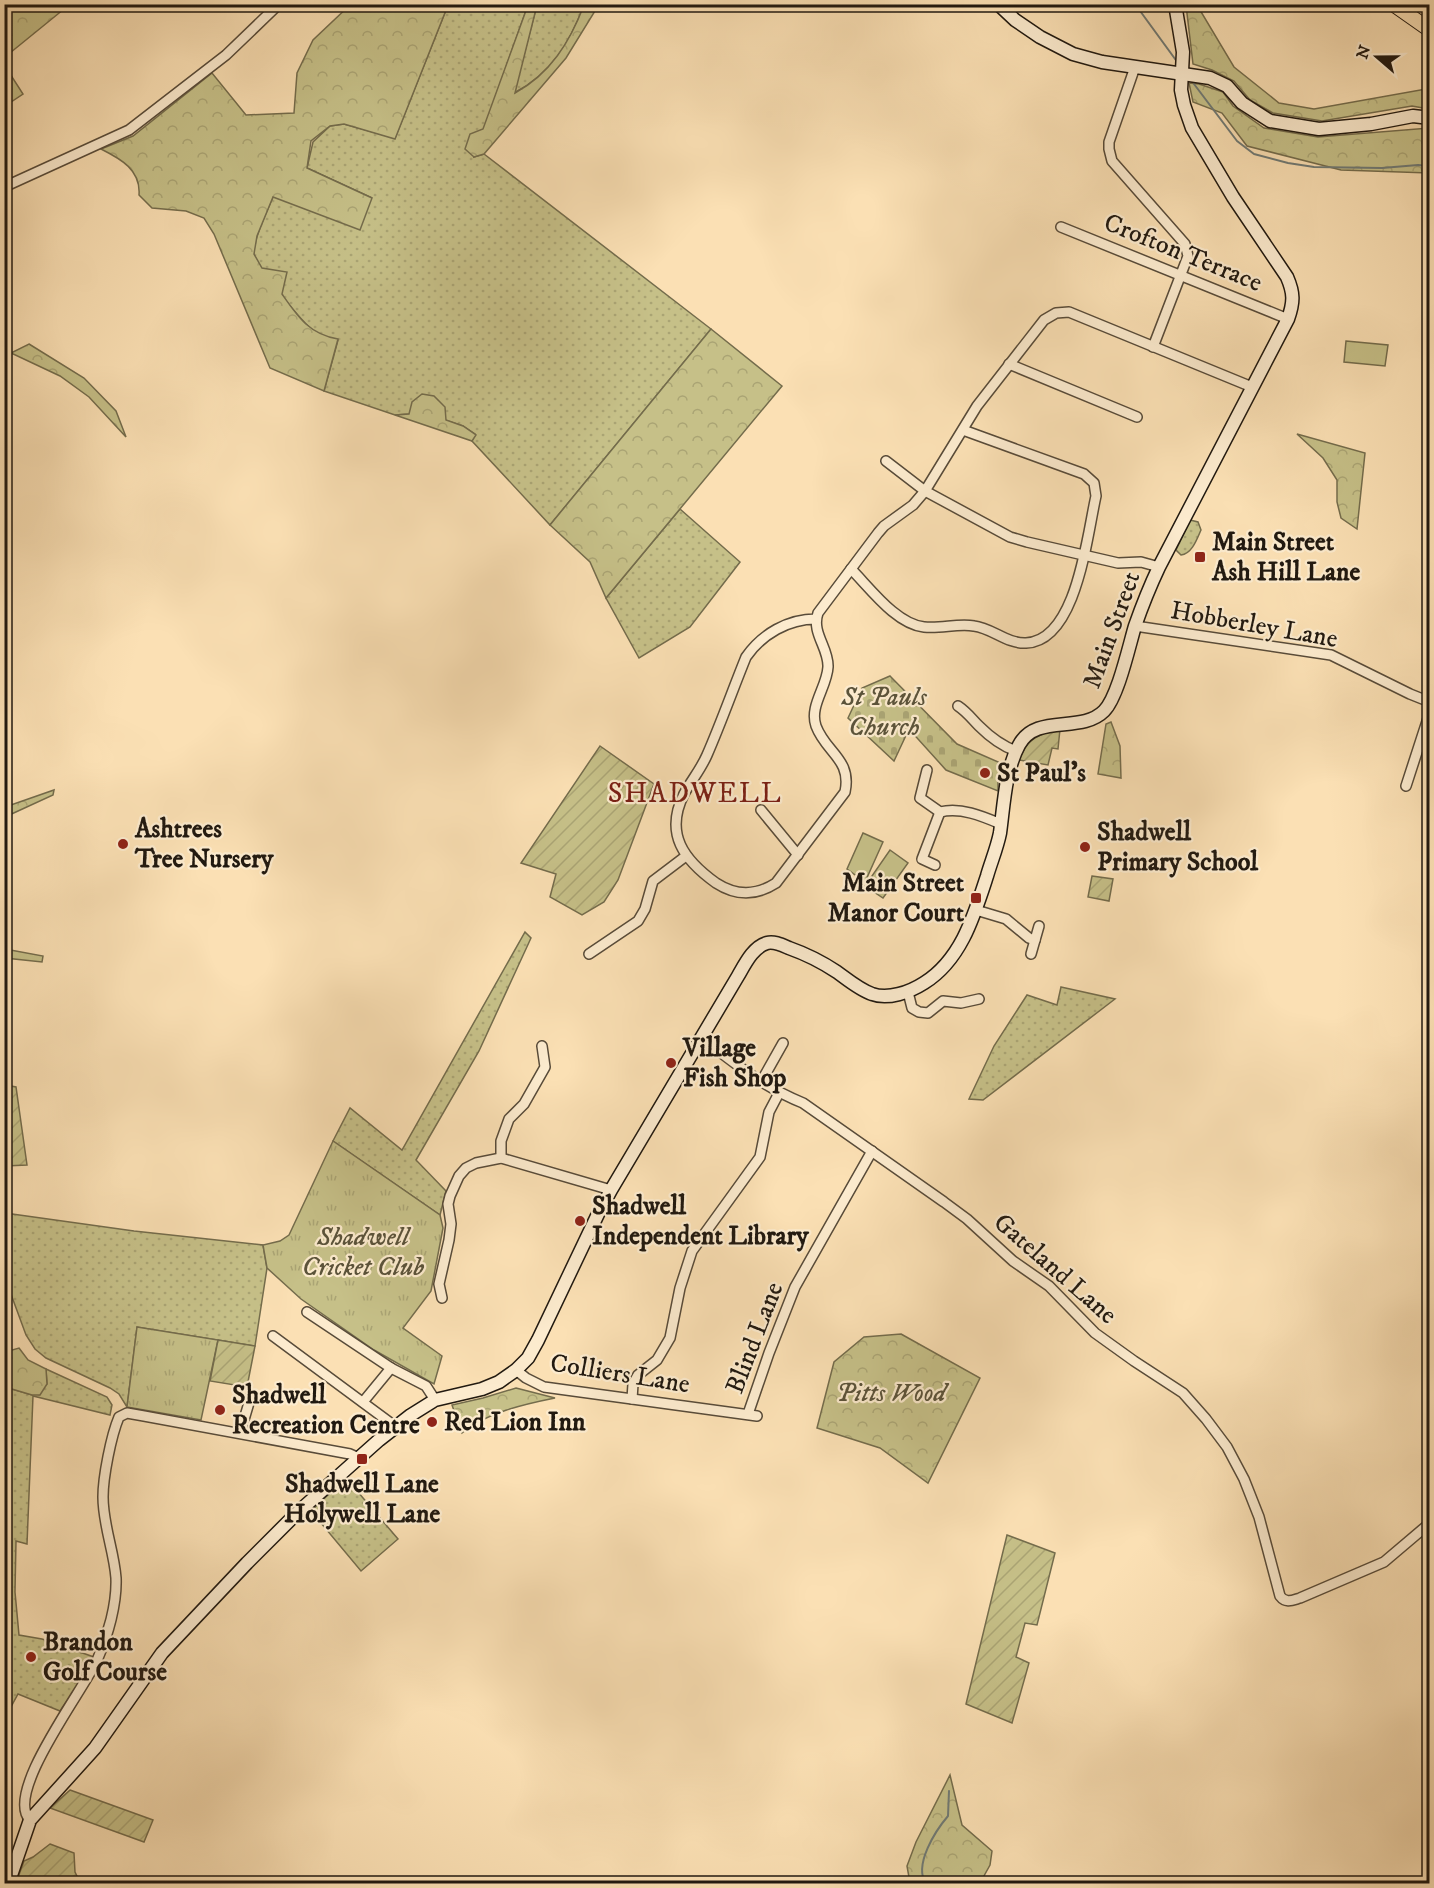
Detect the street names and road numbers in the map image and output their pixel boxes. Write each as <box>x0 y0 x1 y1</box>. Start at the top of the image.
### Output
street label: Crofton Terrace <box>1099 206 1267 300</box>
street label: Main Street <box>1076 567 1148 693</box>
street label: Hobberley Lane <box>1168 594 1340 656</box>
street label: Gateland Lane <box>986 1206 1124 1332</box>
street label: Blind Lane <box>719 1278 791 1398</box>
street label: Colliers Lane <box>548 1347 692 1401</box>

